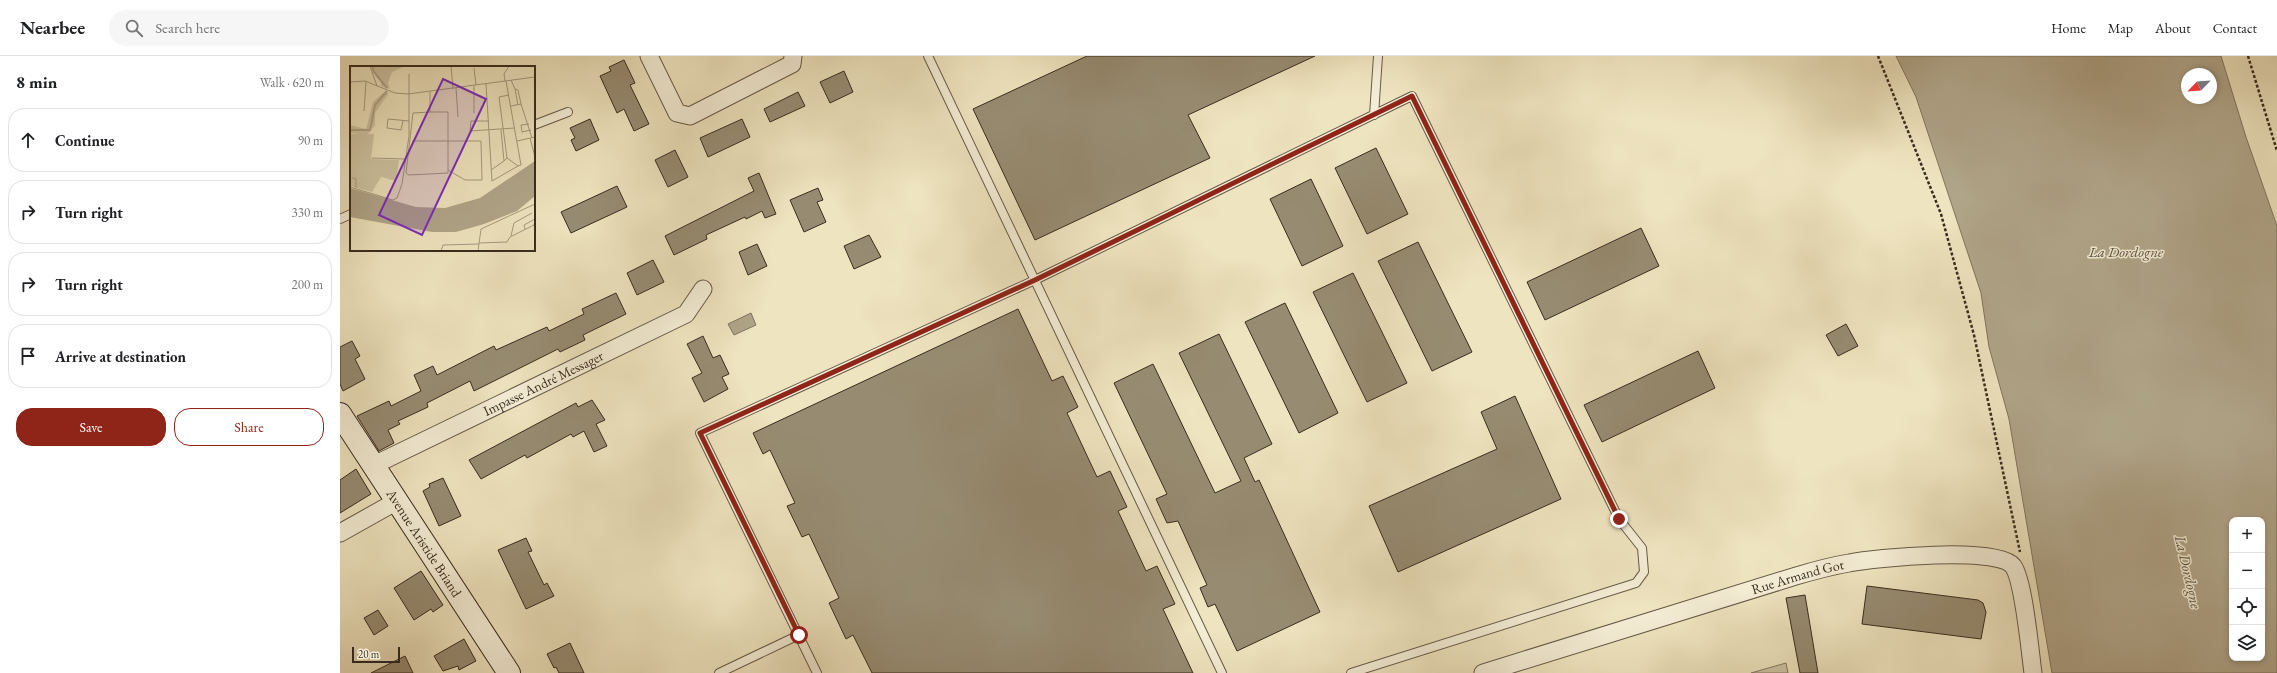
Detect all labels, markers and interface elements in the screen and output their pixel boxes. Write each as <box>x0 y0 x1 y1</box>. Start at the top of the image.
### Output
search box <box>109 10 389 46</box>
text: Nearbee <box>20 15 85 40</box>
icon: search <box>123 17 145 39</box>
text: Search here <box>155 18 220 37</box>
text: Home <box>2051 19 2086 37</box>
text: Map <box>2108 19 2133 37</box>
text: About <box>2155 19 2191 37</box>
text: Contact <box>2213 19 2257 37</box>
inset map <box>350 66 535 251</box>
north arrow <box>2181 68 2217 104</box>
text: 8 min <box>16 71 57 93</box>
text: Walk · 620 m <box>260 74 324 91</box>
icon: ahead <box>17 129 39 151</box>
text: Continue <box>55 131 115 150</box>
text: 90 m <box>298 132 323 149</box>
icon: right <box>17 201 39 223</box>
text: Turn right <box>55 203 123 222</box>
text: 330 m <box>292 204 323 221</box>
water label: La Dordogne <box>2088 242 2164 261</box>
icon: right <box>17 273 39 295</box>
text: Turn right <box>55 275 123 294</box>
text: 200 m <box>292 276 323 293</box>
icon: arrive <box>17 345 39 367</box>
street label: Impasse André Messager <box>480 346 607 420</box>
text: Arrive at destination <box>55 347 186 366</box>
button: Save <box>16 408 166 446</box>
button: Share <box>174 408 324 446</box>
street label: Avenue Aristide Briand <box>382 485 466 601</box>
route end <box>1610 510 1628 528</box>
map controls <box>2229 517 2265 661</box>
button: + <box>2229 517 2265 553</box>
water label: La Dordogne <box>2171 532 2206 611</box>
button: − <box>2229 553 2265 589</box>
street label: Rue Armand Got <box>1749 555 1846 598</box>
button: locate <box>2229 589 2265 625</box>
button: layers <box>2229 625 2265 661</box>
route start <box>790 626 808 644</box>
scale bar <box>352 645 400 664</box>
text: 20 m <box>358 647 379 661</box>

